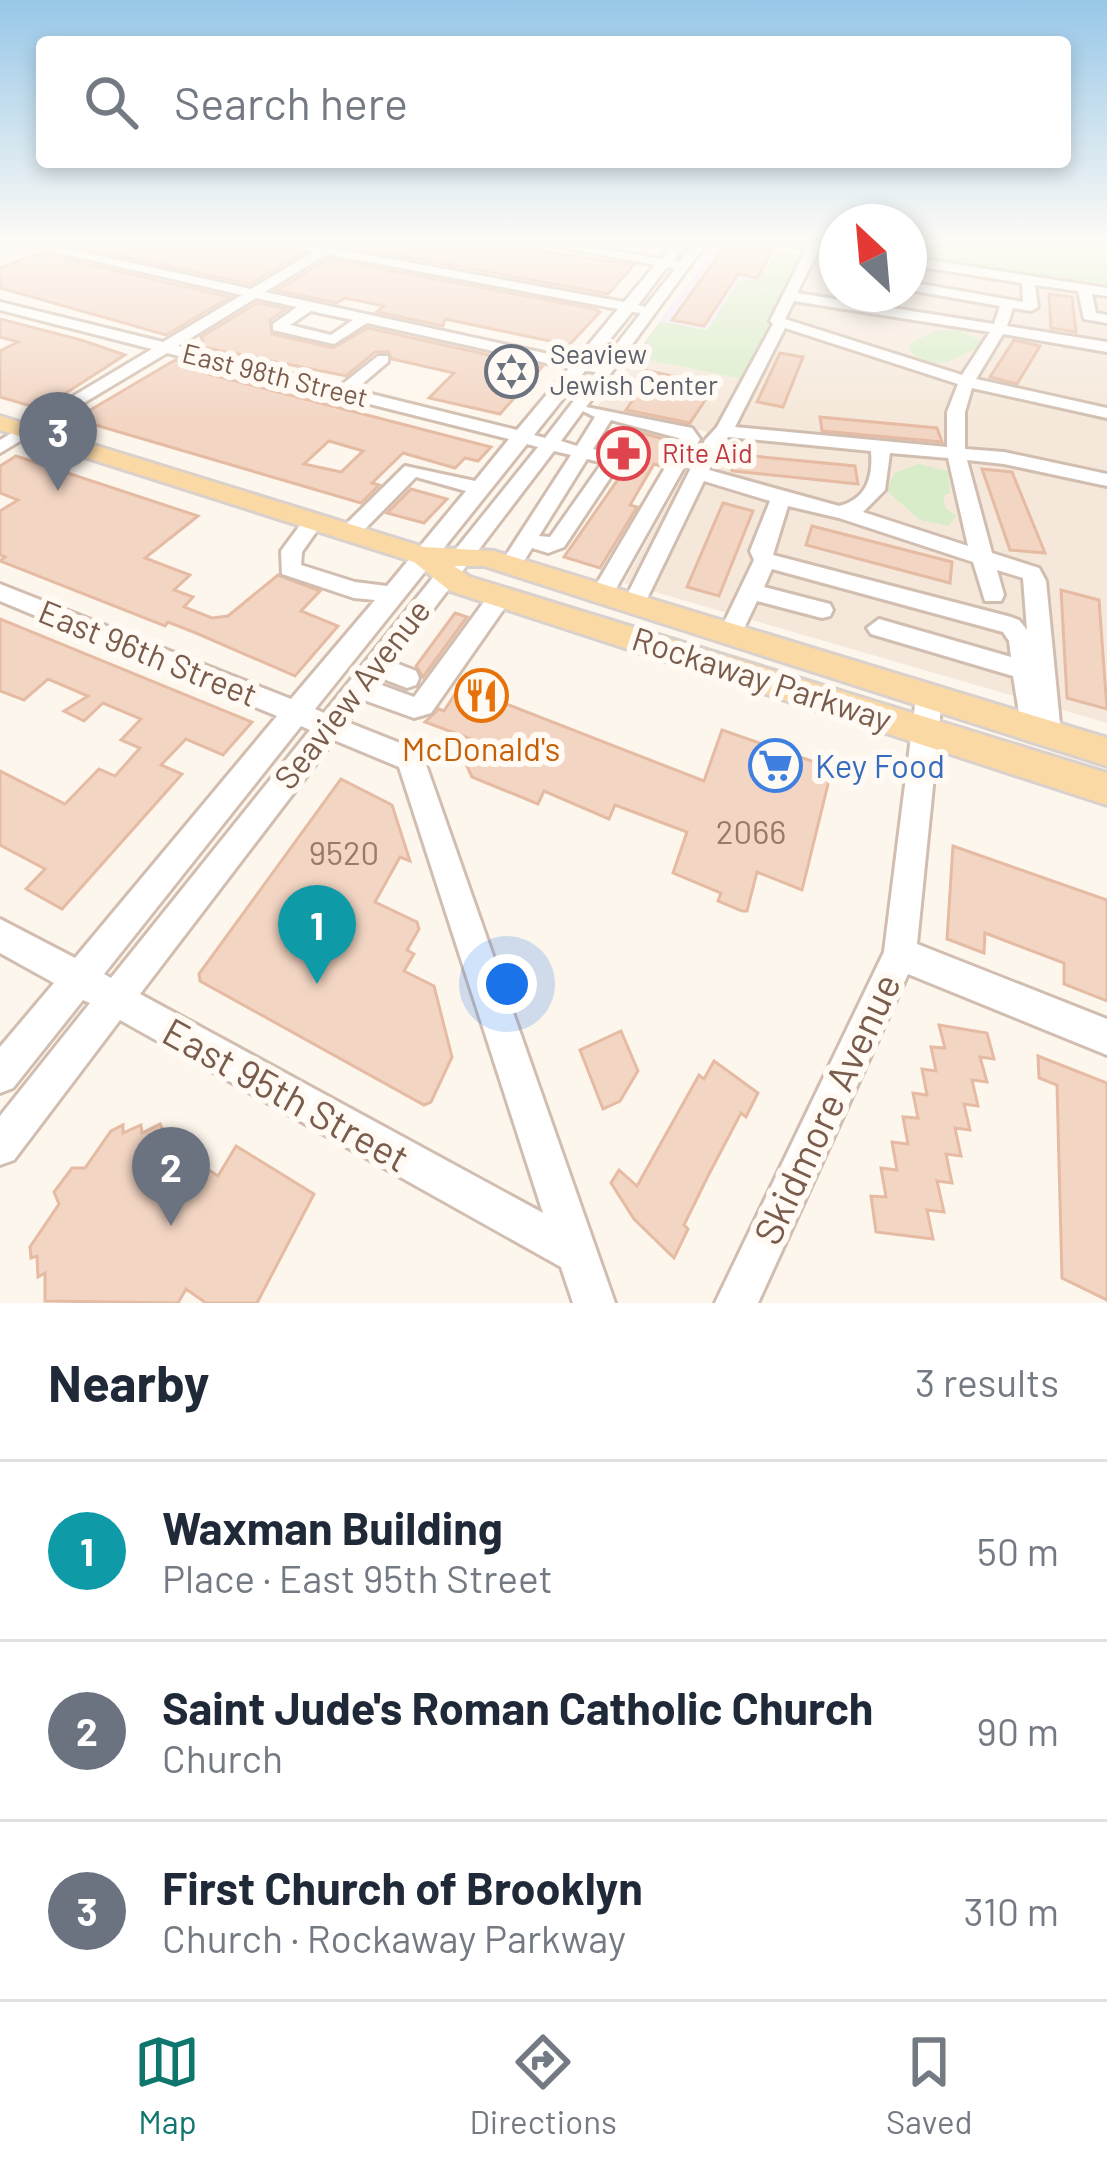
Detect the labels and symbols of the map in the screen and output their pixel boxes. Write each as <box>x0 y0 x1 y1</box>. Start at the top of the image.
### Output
north arrow <box>819 204 927 312</box>
street label: East 98th Street <box>179 336 372 413</box>
place label: Seaview Jewish Center <box>550 337 718 400</box>
synagogue icon: Seaview Jewish Center <box>483 343 539 399</box>
pin: 3 <box>19 392 97 491</box>
pharmacy icon: Rite Aid <box>595 426 651 482</box>
place label: Rite Aid <box>662 436 753 468</box>
street label: East 96th Street <box>33 590 263 714</box>
street label: Seaview Avenue <box>265 590 438 796</box>
street label: Rockaway Parkway <box>628 617 897 739</box>
restaurant icon: McDonald's <box>453 667 509 723</box>
place label: McDonald's <box>402 728 560 768</box>
supermarket icon: Key Food <box>748 738 804 794</box>
place label: Key Food <box>815 745 945 785</box>
house number: 2066 <box>716 811 786 851</box>
house number: 9520 <box>309 832 379 872</box>
pin: 1 <box>278 885 356 984</box>
your location <box>477 954 537 1014</box>
street label: Skidmore Avenue <box>742 966 909 1251</box>
street label: East 95th Street <box>155 1007 418 1181</box>
pin: 2 <box>132 1127 210 1226</box>

